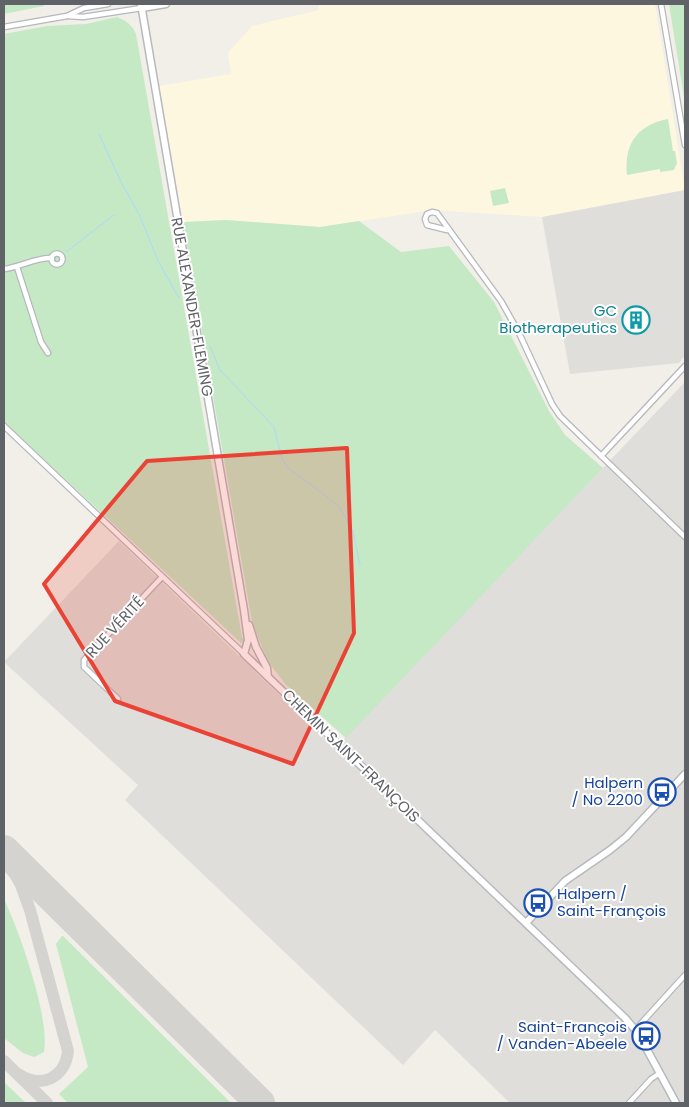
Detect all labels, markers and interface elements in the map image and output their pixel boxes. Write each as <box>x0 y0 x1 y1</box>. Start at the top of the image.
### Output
street label: RUE ALEXANDER-FLEMING <box>166 216 219 398</box>
place label: GC Biotherapeutics <box>499 300 617 338</box>
building icon: GC Biotherapeutics <box>621 305 651 335</box>
street label: RUE VÉRITÉ <box>81 591 149 662</box>
street label: CHEMIN SAINT-FRANÇOIS <box>278 684 425 827</box>
place label: Halpern / No 2200 <box>572 772 643 810</box>
bus stop icon: Halpern / No 2200 <box>647 777 677 807</box>
place label: Halpern / Saint-François <box>557 883 666 921</box>
bus stop icon: Halpern / Saint-François <box>523 888 553 918</box>
place label: Saint-François / Vanden-Abeele <box>497 1016 627 1054</box>
bus stop icon: Saint-François / Vanden-Abeele <box>631 1021 661 1051</box>

